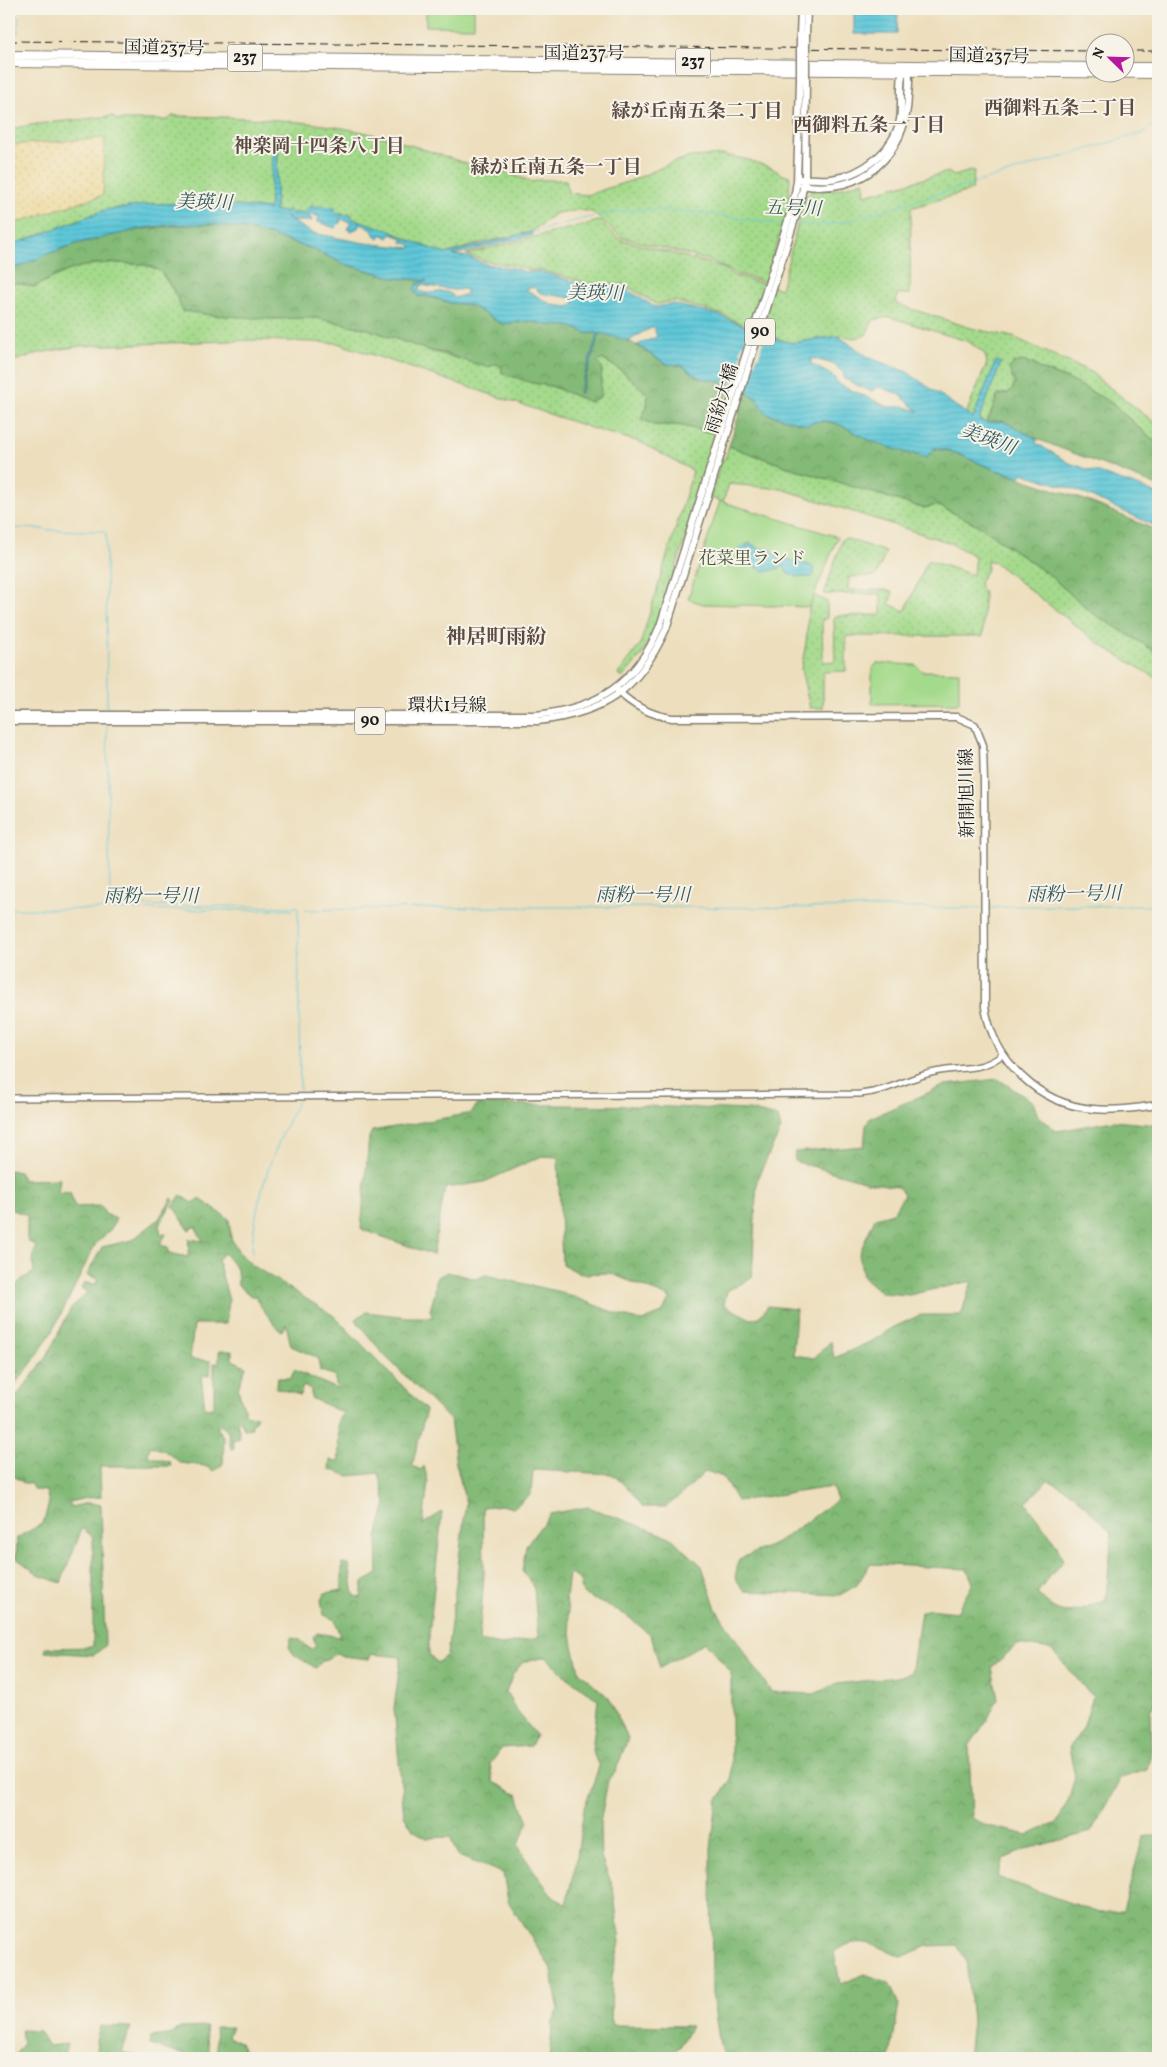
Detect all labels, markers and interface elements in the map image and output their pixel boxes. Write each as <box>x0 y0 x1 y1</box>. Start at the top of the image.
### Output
north arrow <box>1084 32 1134 82</box>
street label: 国道237号 <box>123 36 205 62</box>
street label: 国道237号 <box>543 42 625 67</box>
road number: 237 <box>228 44 262 72</box>
street label: 国道237号 <box>948 44 1030 70</box>
text: N <box>1089 45 1110 62</box>
road number: 237 <box>676 48 710 76</box>
district label: 西御料五条二丁目 <box>984 96 1136 122</box>
district label: 緑が丘南五条二丁目 <box>611 99 783 125</box>
district label: 西御料五条一丁目 <box>793 113 945 139</box>
district label: 神楽岡十四条八丁目 <box>233 134 405 160</box>
district label: 緑が丘南五条一丁目 <box>470 155 642 181</box>
water label: 美瑛川 <box>175 189 235 217</box>
water label: 五号川 <box>764 195 824 223</box>
water label: 美瑛川 <box>566 281 626 308</box>
road number: 90 <box>745 318 775 346</box>
street label: 雨紛大橋 <box>701 361 745 437</box>
water label: 美瑛川 <box>957 418 1021 463</box>
park label: 花菜里ランド <box>698 547 806 572</box>
district label: 神居町雨紛 <box>446 624 547 652</box>
street label: 環状1号線 <box>408 694 486 719</box>
road number: 90 <box>355 708 385 734</box>
street label: 新開旭川線 <box>955 748 981 838</box>
water label: 雨粉一号川 <box>1026 881 1124 909</box>
water label: 雨粉一号川 <box>595 883 692 909</box>
water label: 雨粉一号川 <box>103 884 200 910</box>

